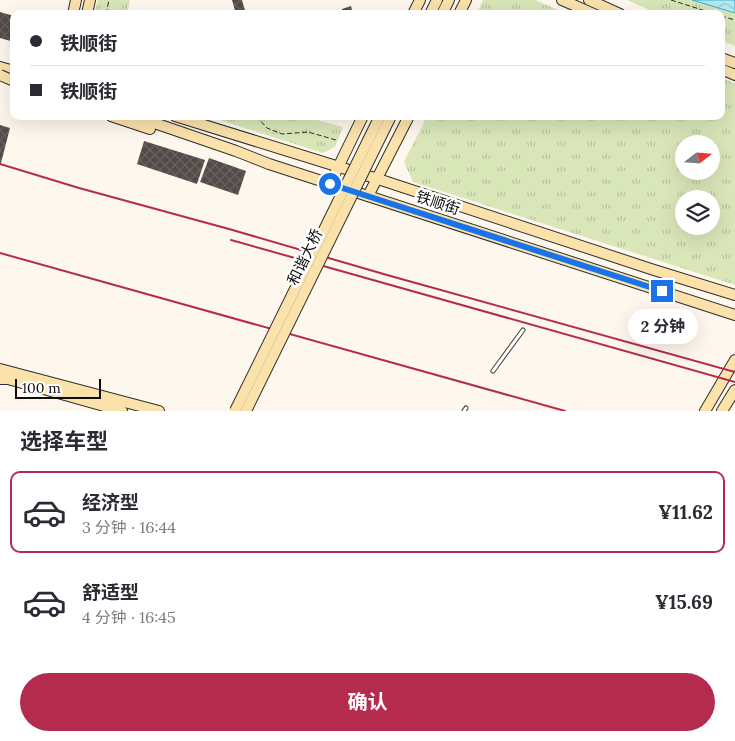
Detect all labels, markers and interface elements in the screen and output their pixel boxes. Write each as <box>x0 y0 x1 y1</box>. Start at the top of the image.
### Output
text: 铁顺街 <box>60 31 117 55</box>
text: 铁顺街 <box>60 79 117 103</box>
north arrow <box>675 135 720 180</box>
map controls <box>675 135 720 235</box>
route start <box>319 173 341 195</box>
street label: 铁顺街 <box>414 187 462 219</box>
button: layers <box>675 190 720 235</box>
street label: 和谐大桥 <box>283 226 326 288</box>
route end <box>651 280 673 302</box>
callout: 2 分钟 <box>627 308 697 344</box>
text: 2 分钟 <box>641 316 685 336</box>
scale bar <box>15 376 101 399</box>
text: 100 m <box>22 379 61 397</box>
text: 选择车型 <box>20 427 108 455</box>
icon: car <box>22 490 67 535</box>
text: 经济型 <box>82 490 139 514</box>
text: ¥11.62 <box>658 500 713 524</box>
text: 3 分钟 · 16:44 <box>82 517 176 537</box>
icon: car <box>22 580 67 625</box>
text: 舒适型 <box>82 580 139 604</box>
text: ¥15.69 <box>655 590 713 614</box>
text: 4 分钟 · 16:45 <box>82 607 176 627</box>
button: 确认 <box>20 673 715 731</box>

